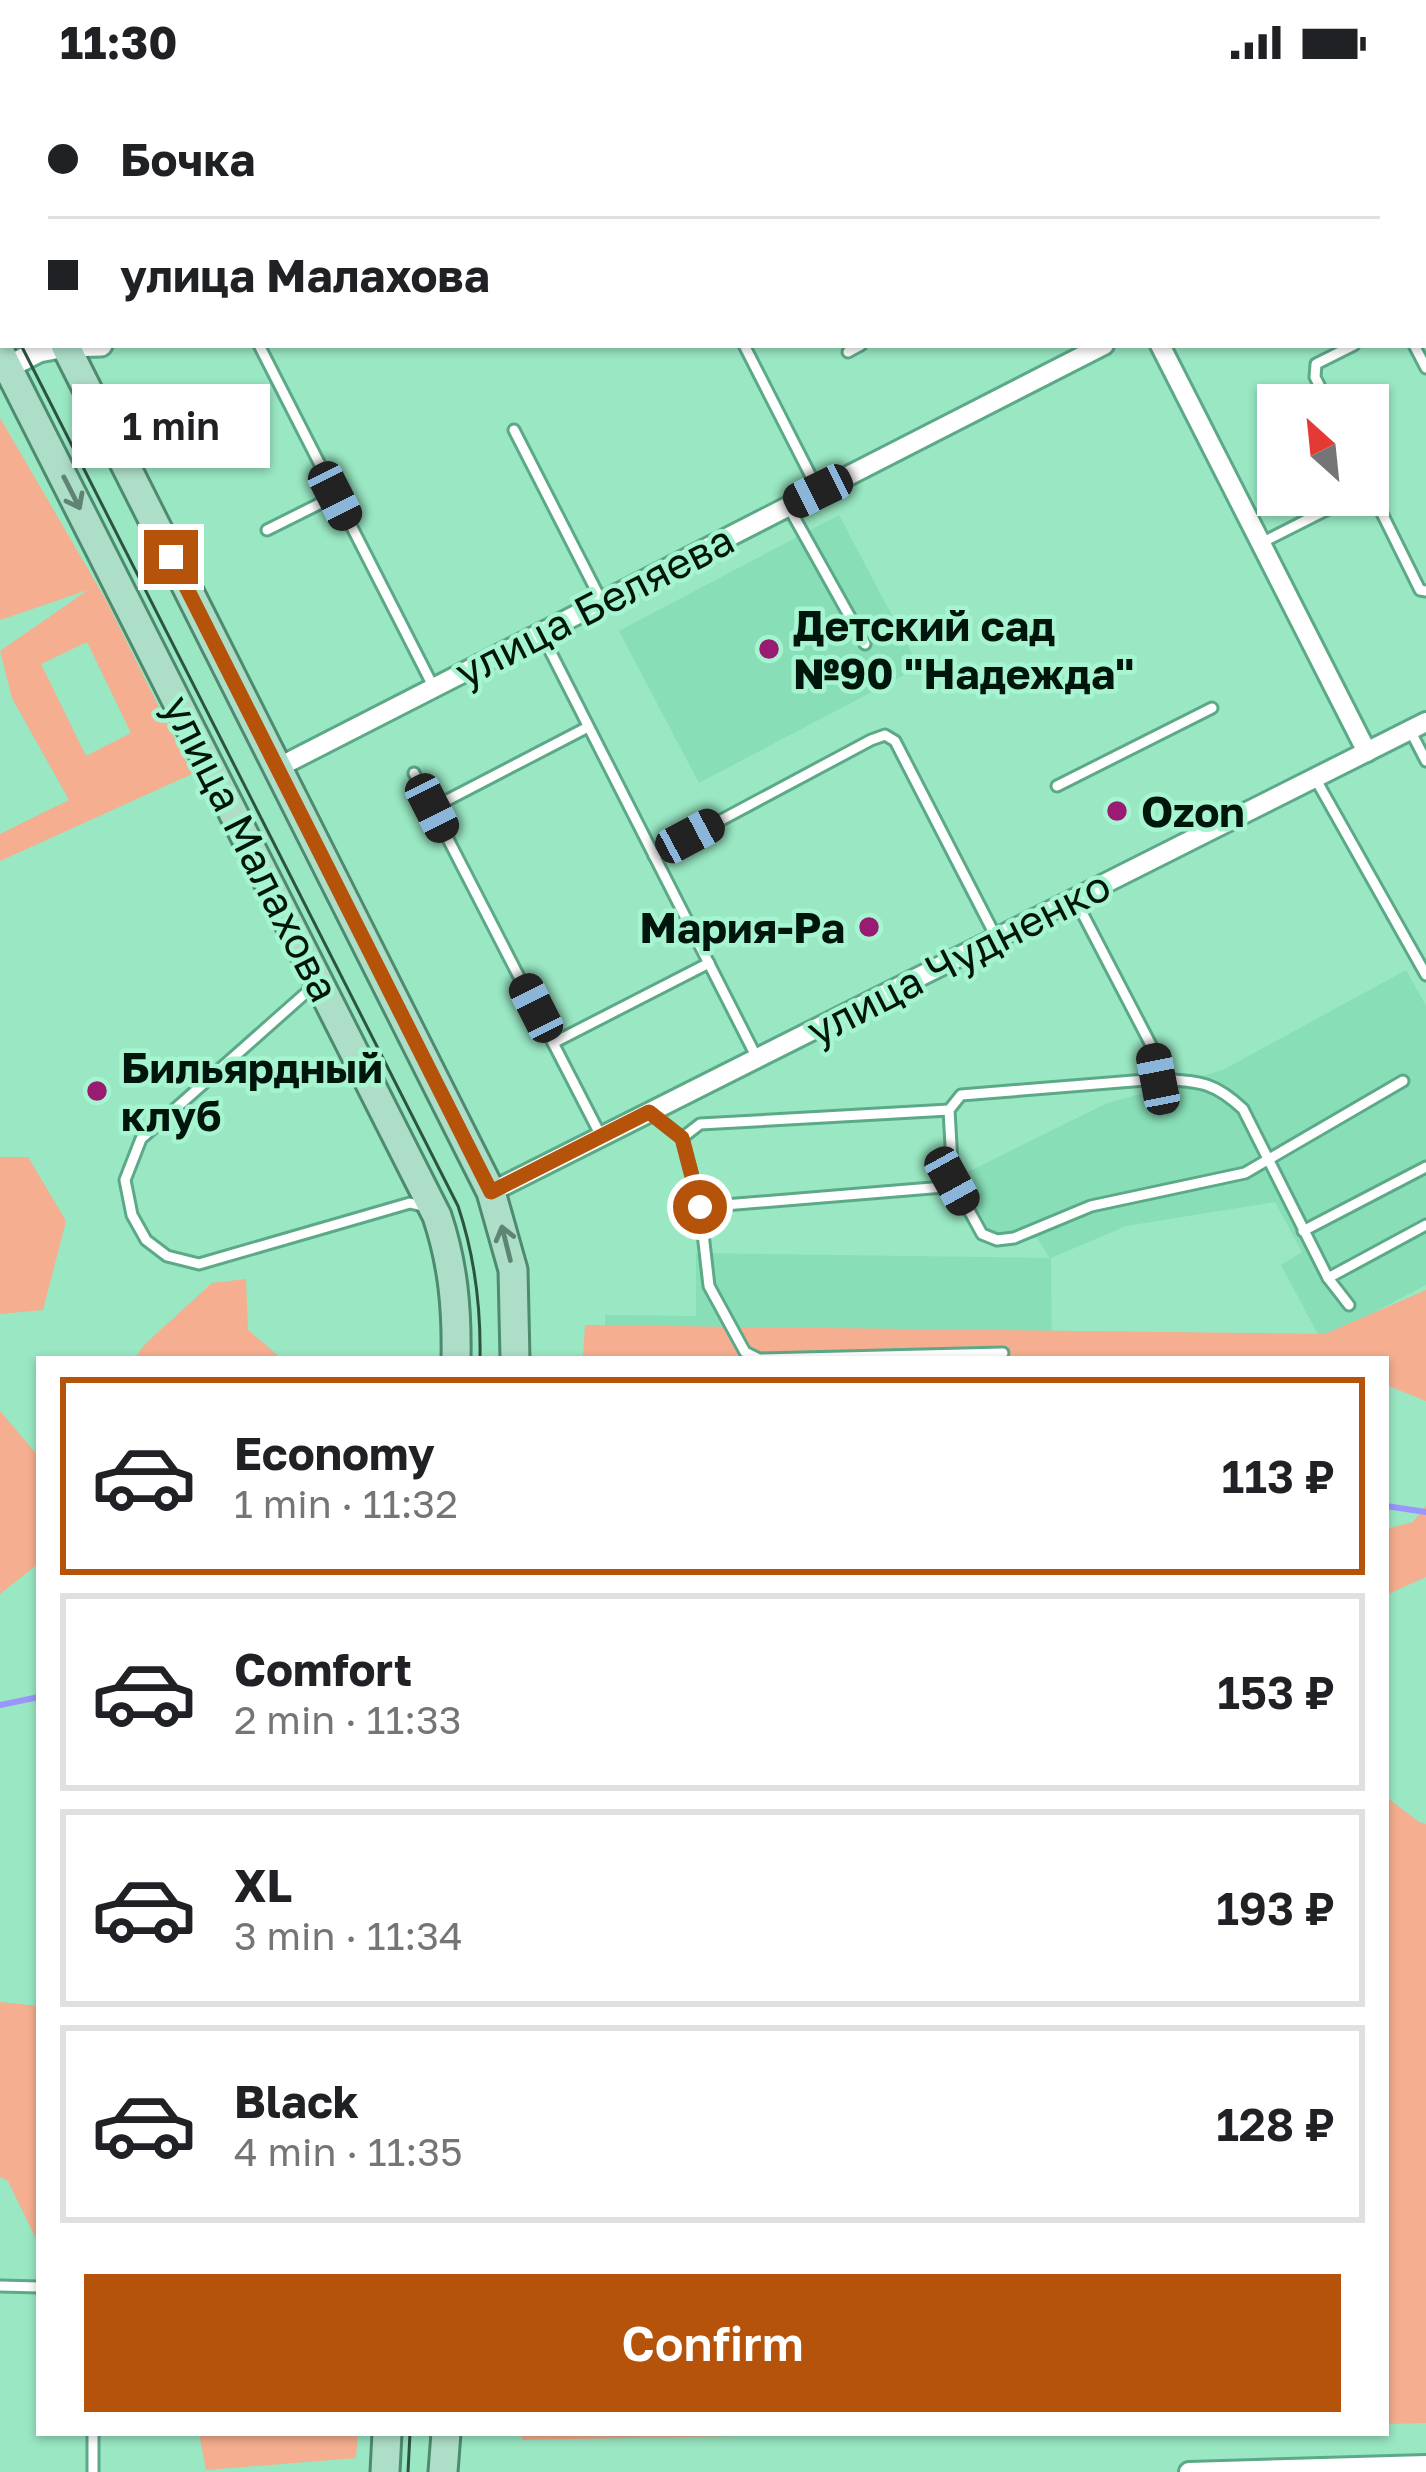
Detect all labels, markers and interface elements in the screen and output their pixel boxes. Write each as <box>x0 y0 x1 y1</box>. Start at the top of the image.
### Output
text: 11:30 <box>60 15 177 69</box>
text: Бочка <box>120 132 255 186</box>
text: улица Малахова <box>120 248 490 302</box>
callout: 1 min <box>72 383 270 467</box>
north arrow <box>1257 384 1389 516</box>
map controls <box>1257 384 1389 516</box>
text: 1 min <box>122 402 220 449</box>
car <box>303 456 367 536</box>
car <box>778 459 858 523</box>
one-way arrow <box>62 475 85 511</box>
street label: улица Беляева <box>446 513 742 697</box>
route end <box>144 530 198 584</box>
place label: Детский сад №90 "Надежда" <box>793 600 1134 698</box>
marker: Детский сад №90 "Надежда" <box>756 636 782 662</box>
street label: улица Малахова <box>153 687 351 1009</box>
car <box>400 768 464 848</box>
place label: Ozon <box>1141 786 1245 836</box>
marker: Ozon <box>1104 798 1130 824</box>
car <box>650 803 730 869</box>
street label: улица Чудненко <box>798 859 1118 1055</box>
place label: Мария-Ра <box>639 902 845 952</box>
marker: Мария-Ра <box>856 914 882 940</box>
car <box>504 968 568 1048</box>
car <box>1133 1040 1183 1118</box>
place label: Бильярдный клуб <box>121 1042 383 1140</box>
marker: Бильярдный клуб <box>84 1078 110 1104</box>
car <box>919 1141 985 1221</box>
route start <box>673 1180 727 1234</box>
one-way arrow <box>494 1225 516 1263</box>
icon: car <box>90 1422 198 1530</box>
text: Economy <box>234 1426 435 1480</box>
text: 113 ₽ <box>1222 1449 1335 1503</box>
text: 1 min · 11:32 <box>234 1480 458 1527</box>
icon: car <box>90 1638 198 1746</box>
text: Comfort <box>234 1642 412 1696</box>
text: 153 ₽ <box>1217 1665 1335 1719</box>
text: 2 min · 11:33 <box>234 1696 462 1743</box>
icon: car <box>90 1854 198 1962</box>
text: XL <box>234 1858 292 1912</box>
text: 193 ₽ <box>1216 1881 1335 1935</box>
text: 3 min · 11:34 <box>234 1912 463 1959</box>
icon: car <box>90 2070 198 2178</box>
text: Black <box>234 2074 359 2128</box>
text: 128 ₽ <box>1216 2097 1335 2151</box>
text: 4 min · 11:35 <box>234 2128 463 2175</box>
button: Confirm <box>84 2274 1341 2412</box>

